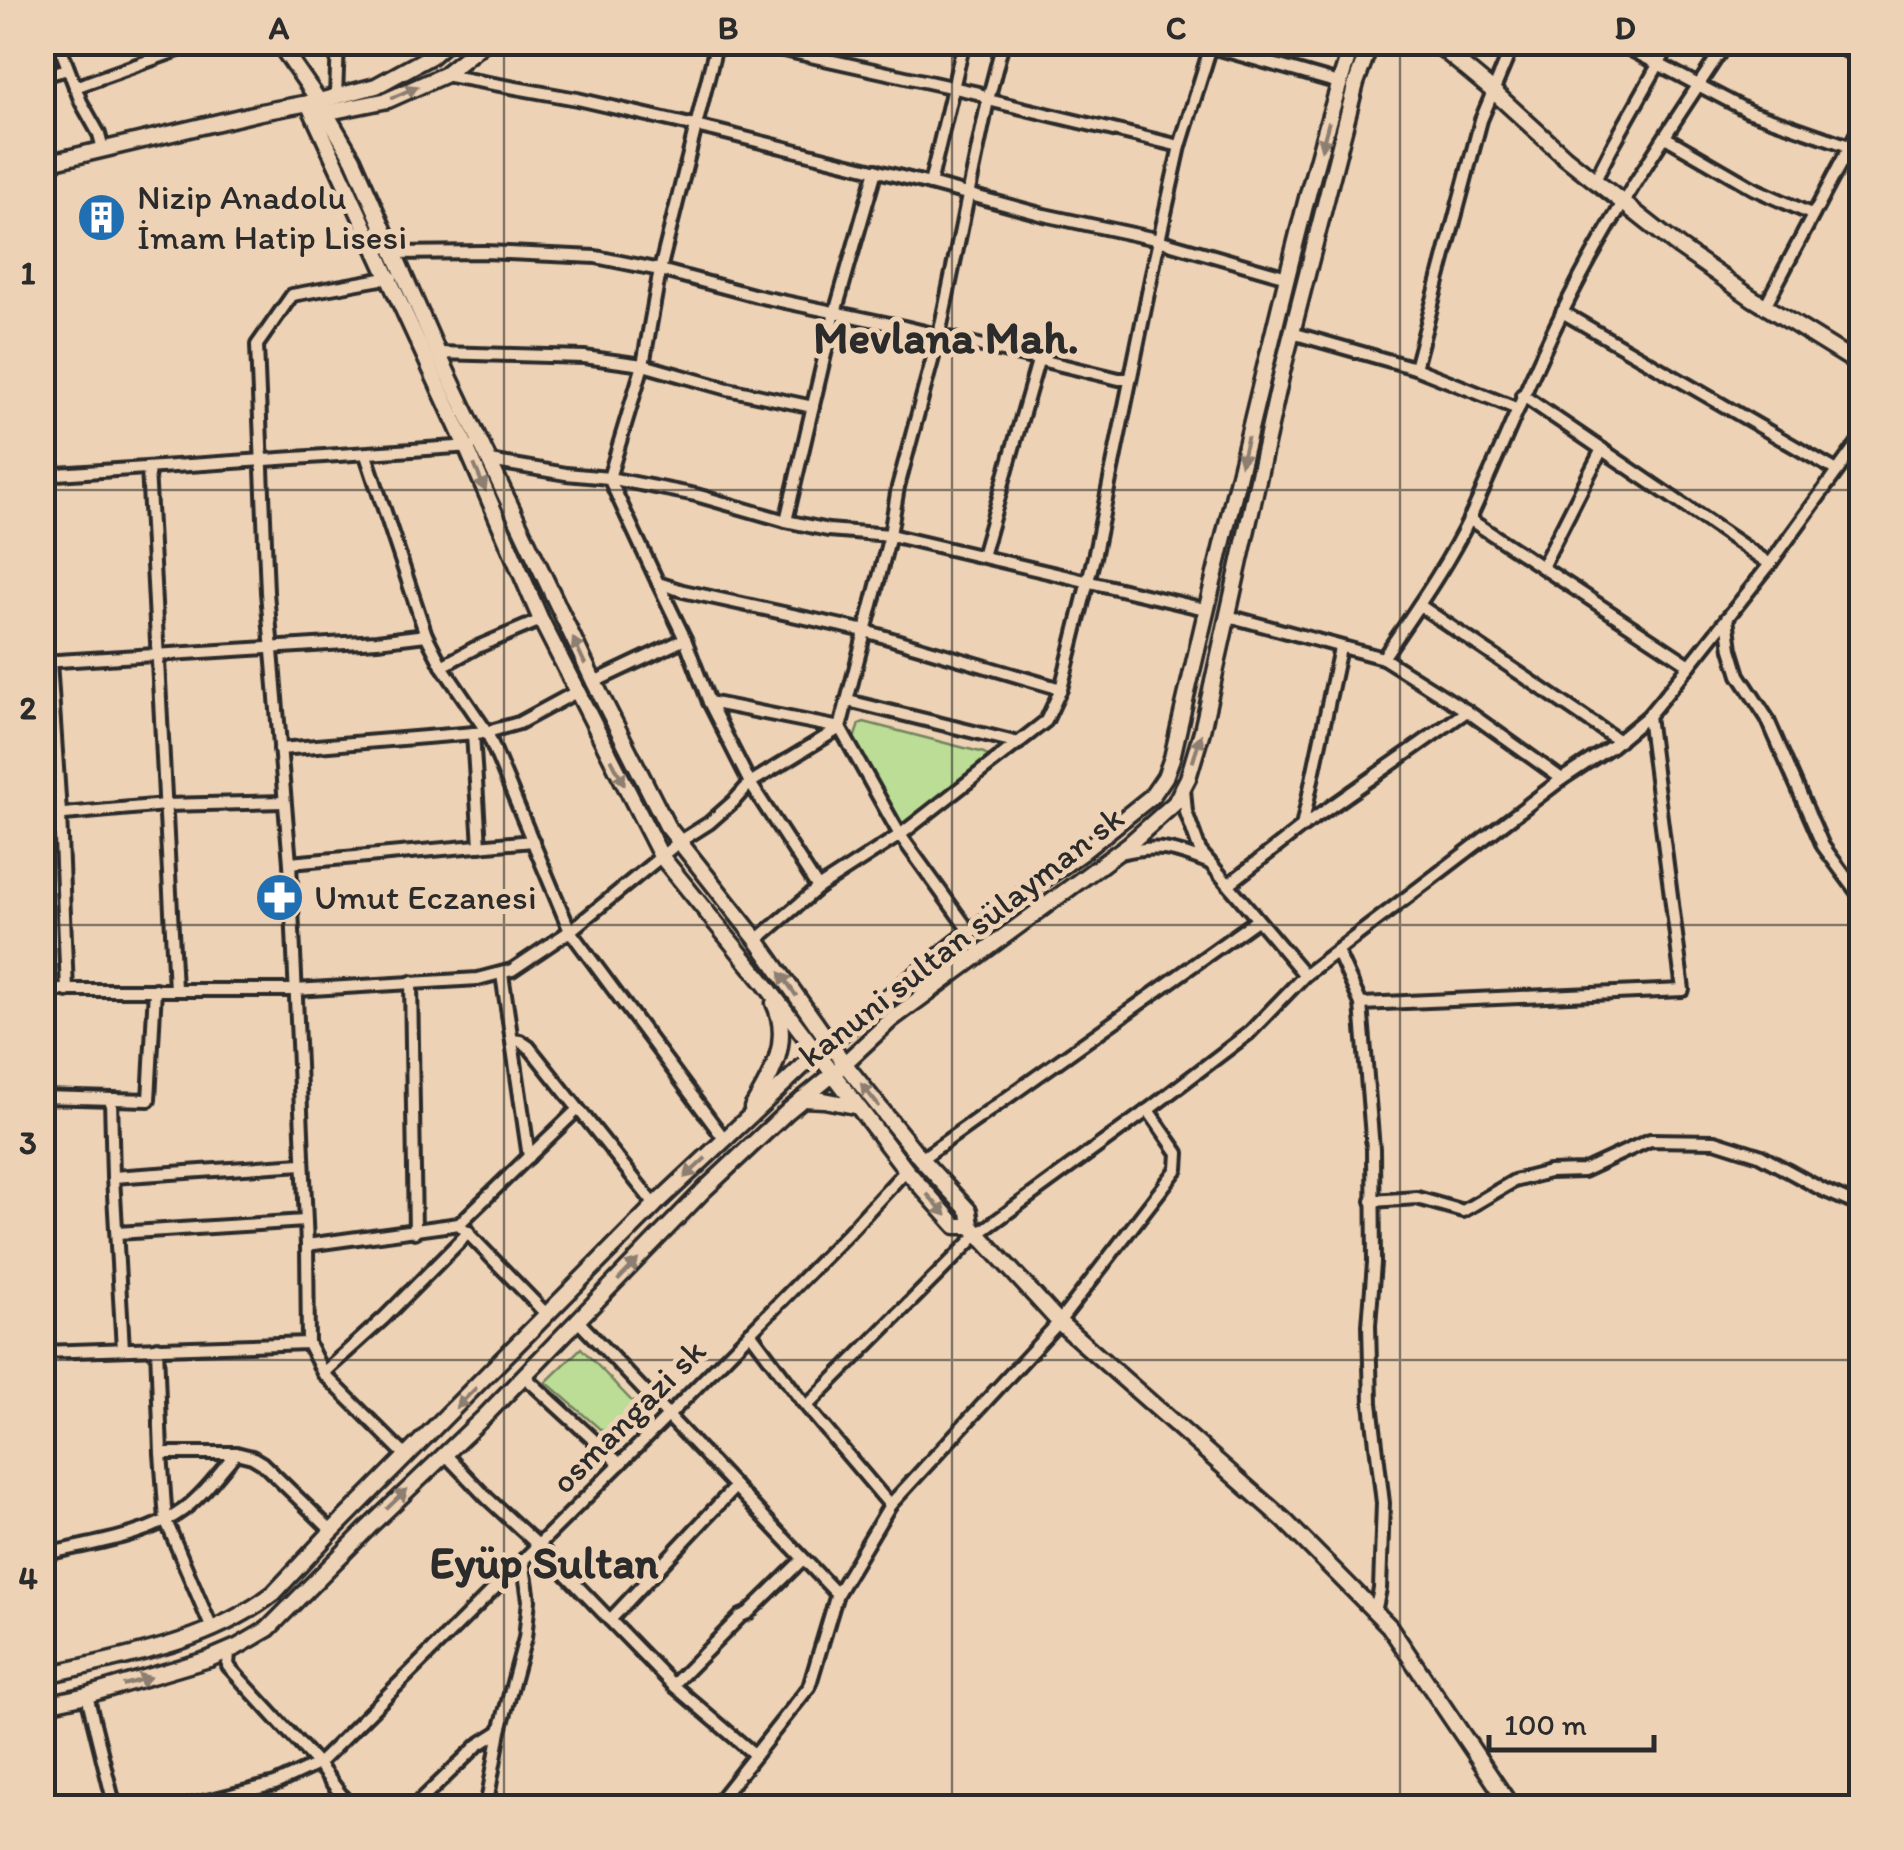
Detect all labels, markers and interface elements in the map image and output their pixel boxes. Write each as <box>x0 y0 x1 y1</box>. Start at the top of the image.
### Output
text: A <box>268 9 290 47</box>
text: B <box>718 9 738 47</box>
text: C <box>1166 9 1186 47</box>
text: D <box>1614 9 1636 47</box>
one-way arrow <box>390 84 420 100</box>
one-way arrow <box>1317 121 1333 152</box>
place label: Nizip Anadolu İmam Hatip Lisesi <box>137 176 407 258</box>
building icon: Nizip Anadolu İmam Hatip Lisesi <box>76 191 128 243</box>
text: 1 <box>21 254 36 292</box>
district label: Mevlana Mah. <box>813 310 1079 364</box>
one-way arrow <box>1236 436 1252 467</box>
one-way arrow <box>472 463 488 493</box>
one-way arrow <box>571 636 588 665</box>
text: 2 <box>20 689 37 727</box>
one-way arrow <box>1190 733 1205 763</box>
one-way arrow <box>609 758 626 787</box>
street label: kanuni sultan sülayman sk <box>790 796 1132 1076</box>
pharmacy icon: Umut Eczanesi <box>253 871 305 923</box>
place label: Umut Eczanesi <box>314 876 537 918</box>
one-way arrow <box>779 971 798 997</box>
one-way arrow <box>860 1083 881 1108</box>
text: 3 <box>19 1124 37 1162</box>
one-way arrow <box>683 1156 707 1179</box>
one-way arrow <box>926 1192 948 1217</box>
one-way arrow <box>615 1258 639 1282</box>
street label: osmangazi sk <box>542 1330 714 1502</box>
one-way arrow <box>454 1385 478 1409</box>
one-way arrow <box>385 1488 409 1511</box>
district label: Eyüp Sultan <box>429 1535 660 1589</box>
text: 4 <box>18 1559 38 1597</box>
one-way arrow <box>122 1673 153 1688</box>
scale bar <box>1489 1690 1654 1752</box>
text: 100 m <box>1504 1706 1587 1743</box>

